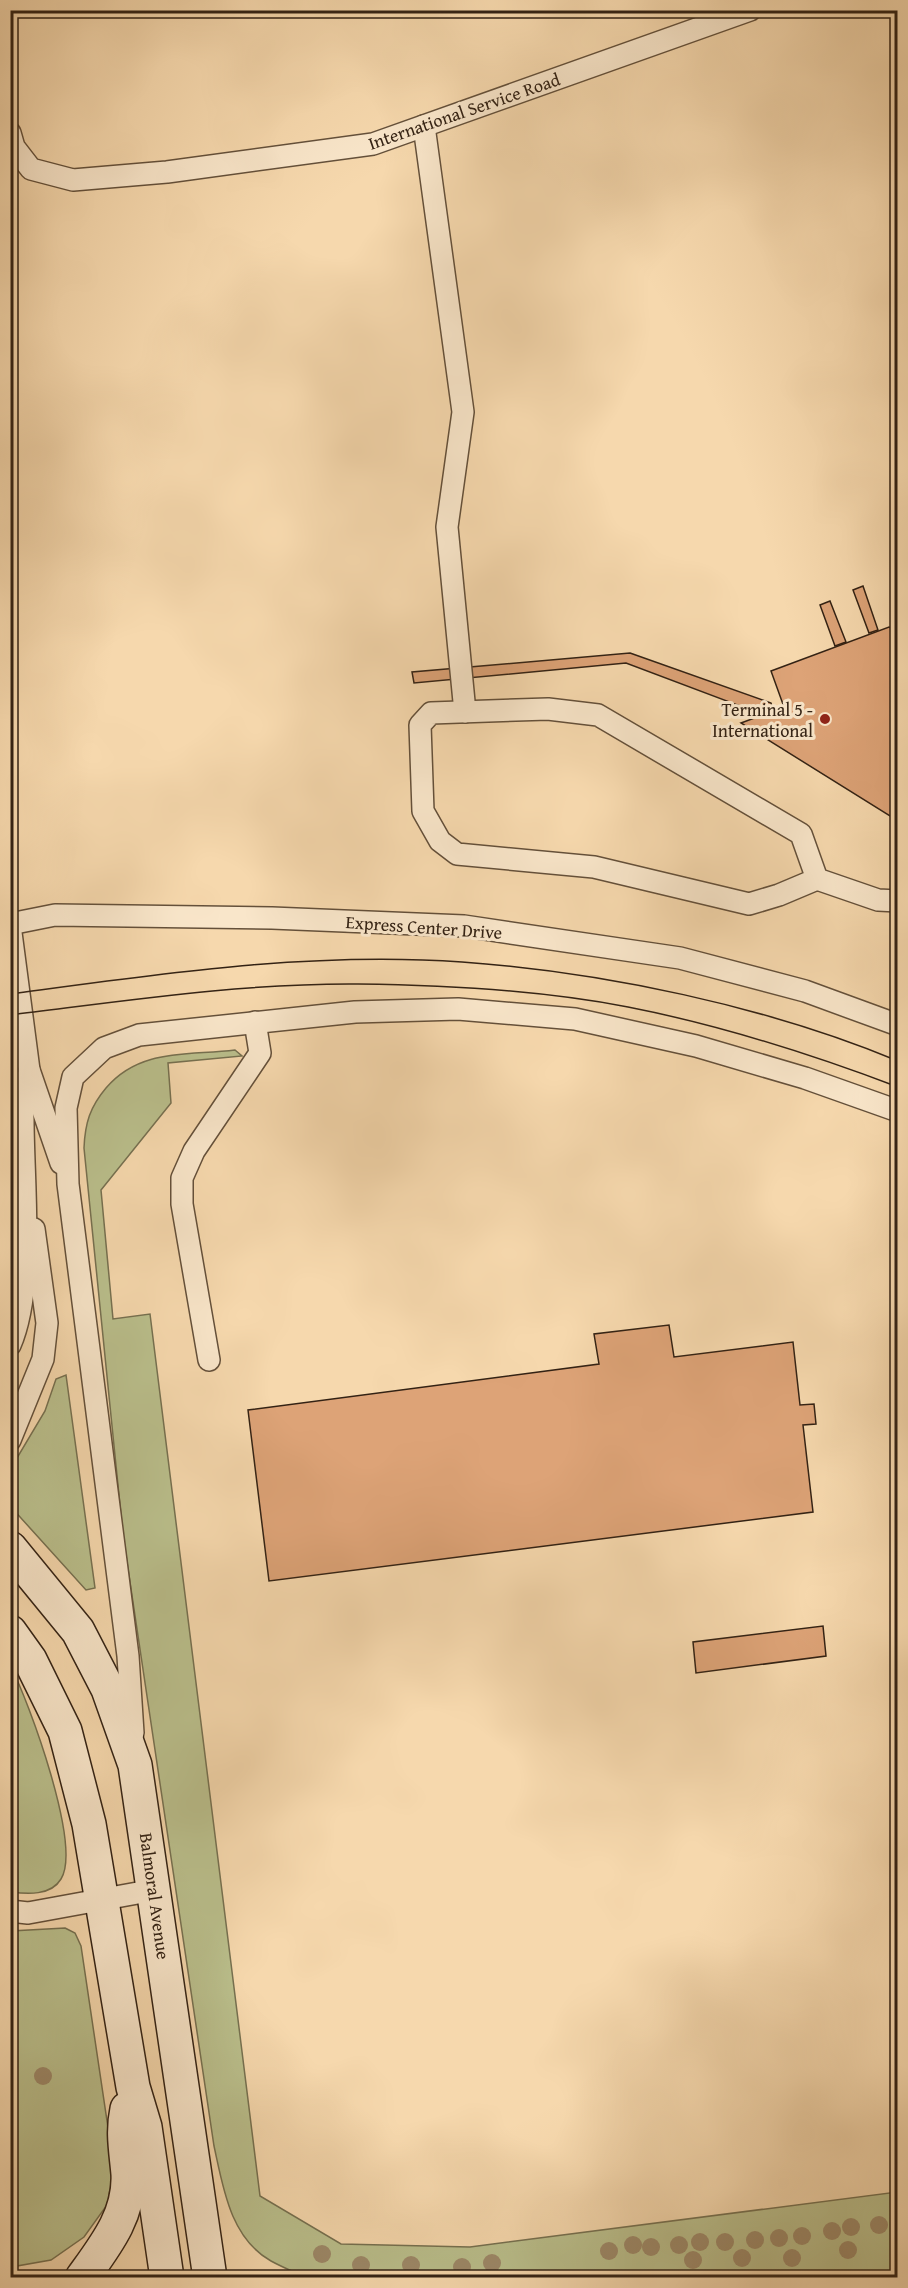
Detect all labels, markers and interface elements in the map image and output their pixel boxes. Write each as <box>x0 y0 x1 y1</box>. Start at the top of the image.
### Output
street label: International Service Road <box>364 65 564 157</box>
place label: Terminal 5 - International <box>712 696 813 744</box>
marker: Terminal 5 - International <box>818 712 832 726</box>
street label: Express Center Drive <box>345 908 503 946</box>
street label: Balmoral Avenue <box>133 1831 177 1961</box>

